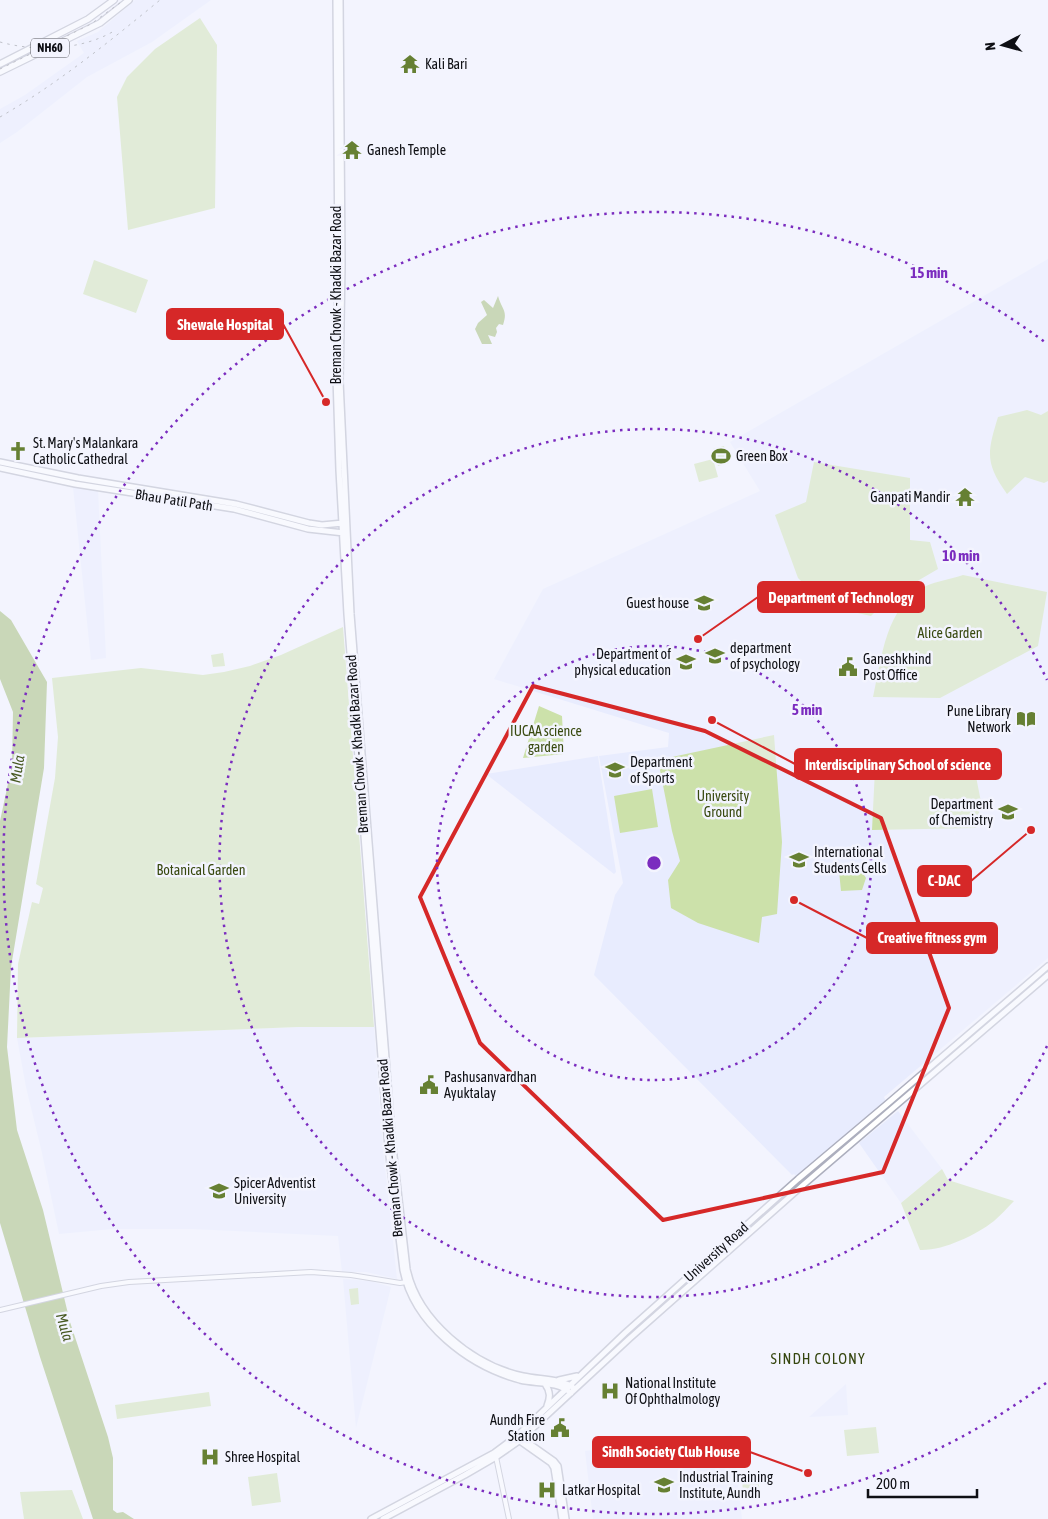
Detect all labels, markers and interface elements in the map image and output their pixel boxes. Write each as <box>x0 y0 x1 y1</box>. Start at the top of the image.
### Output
north arrow <box>978 20 1028 70</box>
road number: NH60 <box>31 38 69 58</box>
text: N <box>982 41 998 51</box>
temple icon: Kali Bari <box>399 53 421 75</box>
place label: Kali Bari <box>425 56 467 72</box>
temple icon: Ganesh Temple <box>341 139 363 161</box>
place label: Ganesh Temple <box>367 142 446 158</box>
street label: Breman Chowk - Khadki Bazar Road <box>328 206 344 384</box>
text: 15 min <box>910 264 948 281</box>
callout: Shewale Hospital <box>167 309 283 339</box>
text: Shewale Hospital <box>177 316 274 333</box>
place label: St. Mary's Malankara Catholic Cathedral <box>33 435 138 467</box>
church icon: St. Mary's Malankara Catholic Cathedral <box>7 440 29 462</box>
sports icon: Green Box <box>710 445 732 467</box>
place label: Green Box <box>736 448 788 464</box>
street label: Bhau Patil Path <box>134 486 214 514</box>
temple icon: Ganpati Mandir <box>954 486 976 508</box>
place label: Ganpati Mandir <box>870 489 951 505</box>
text: 10 min <box>942 547 980 564</box>
callout: Department of Technology <box>758 582 924 612</box>
text: Department of Technology <box>768 589 915 606</box>
school or university icon: Guest house <box>693 592 715 614</box>
place label: Guest house <box>626 595 689 611</box>
park label: Alice Garden <box>917 625 983 641</box>
place label: department of psychology <box>730 640 800 672</box>
school or university icon: department of psychology <box>704 645 726 667</box>
place label: Department of physical education <box>574 646 671 678</box>
school or university icon: Department of physical education <box>675 651 697 673</box>
place label: Ganeshkhind Post Office <box>863 651 931 683</box>
street label: Breman Chowk - Khadki Bazar Road <box>343 654 371 834</box>
public building icon: Ganeshkhind Post Office <box>837 656 859 678</box>
text: 5 min <box>792 701 822 718</box>
place label: Pune Library Network <box>947 703 1011 735</box>
library icon: Pune Library Network <box>1015 708 1037 730</box>
park label: IUCAA science garden <box>510 723 582 755</box>
callout: Interdisciplinary School of science <box>795 749 1001 779</box>
water label: Mula <box>6 754 28 784</box>
place label: Department of Sports <box>630 754 693 786</box>
text: Interdisciplinary School of science <box>805 756 991 773</box>
school or university icon: Department of Sports <box>604 759 626 781</box>
park label: University Ground <box>697 788 749 820</box>
place label: Department of Chemistry <box>929 796 993 828</box>
school or university icon: Department of Chemistry <box>997 801 1019 823</box>
place label: International Students Cells <box>814 844 886 876</box>
school or university icon: International Students Cells <box>788 849 810 871</box>
centre of rings <box>645 854 663 872</box>
park label: Botanical Garden <box>157 862 245 878</box>
callout: C-DAC <box>918 866 971 896</box>
text: C-DAC <box>927 872 961 889</box>
callout: Creative fitness gym <box>867 923 997 953</box>
text: Creative fitness gym <box>877 929 987 946</box>
street label: Breman Chowk - Khadki Bazar Road <box>374 1058 406 1238</box>
place label: Pashusanvardhan Ayuktalay <box>444 1069 537 1101</box>
public building icon: Pashusanvardhan Ayuktalay <box>418 1074 440 1096</box>
place label: Spicer Adventist University <box>234 1175 316 1207</box>
school or university icon: Spicer Adventist University <box>208 1180 230 1202</box>
street label: University Road <box>681 1219 751 1285</box>
water label: Mula <box>53 1311 77 1343</box>
district label: SINDH COLONY <box>770 1350 866 1367</box>
place label: National Institute Of Ophthalmology <box>625 1375 720 1407</box>
hospital icon: National Institute Of Ophthalmology <box>599 1380 621 1402</box>
place label: Aundh Fire Station <box>490 1412 545 1444</box>
public building icon: Aundh Fire Station <box>549 1417 571 1439</box>
callout: Sindh Society Club House <box>593 1437 750 1467</box>
text: Sindh Society Club House <box>602 1443 740 1460</box>
hospital icon: Shree Hospital <box>199 1446 221 1468</box>
place label: Shree Hospital <box>225 1449 300 1465</box>
scale bar <box>868 1466 977 1498</box>
place label: Industrial Training Institute, Aundh <box>679 1469 773 1501</box>
school or university icon: Industrial Training Institute, Aundh <box>653 1474 675 1496</box>
text: 200 m <box>876 1475 910 1492</box>
hospital icon: Latkar Hospital <box>536 1479 558 1501</box>
place label: Latkar Hospital <box>562 1482 641 1498</box>

